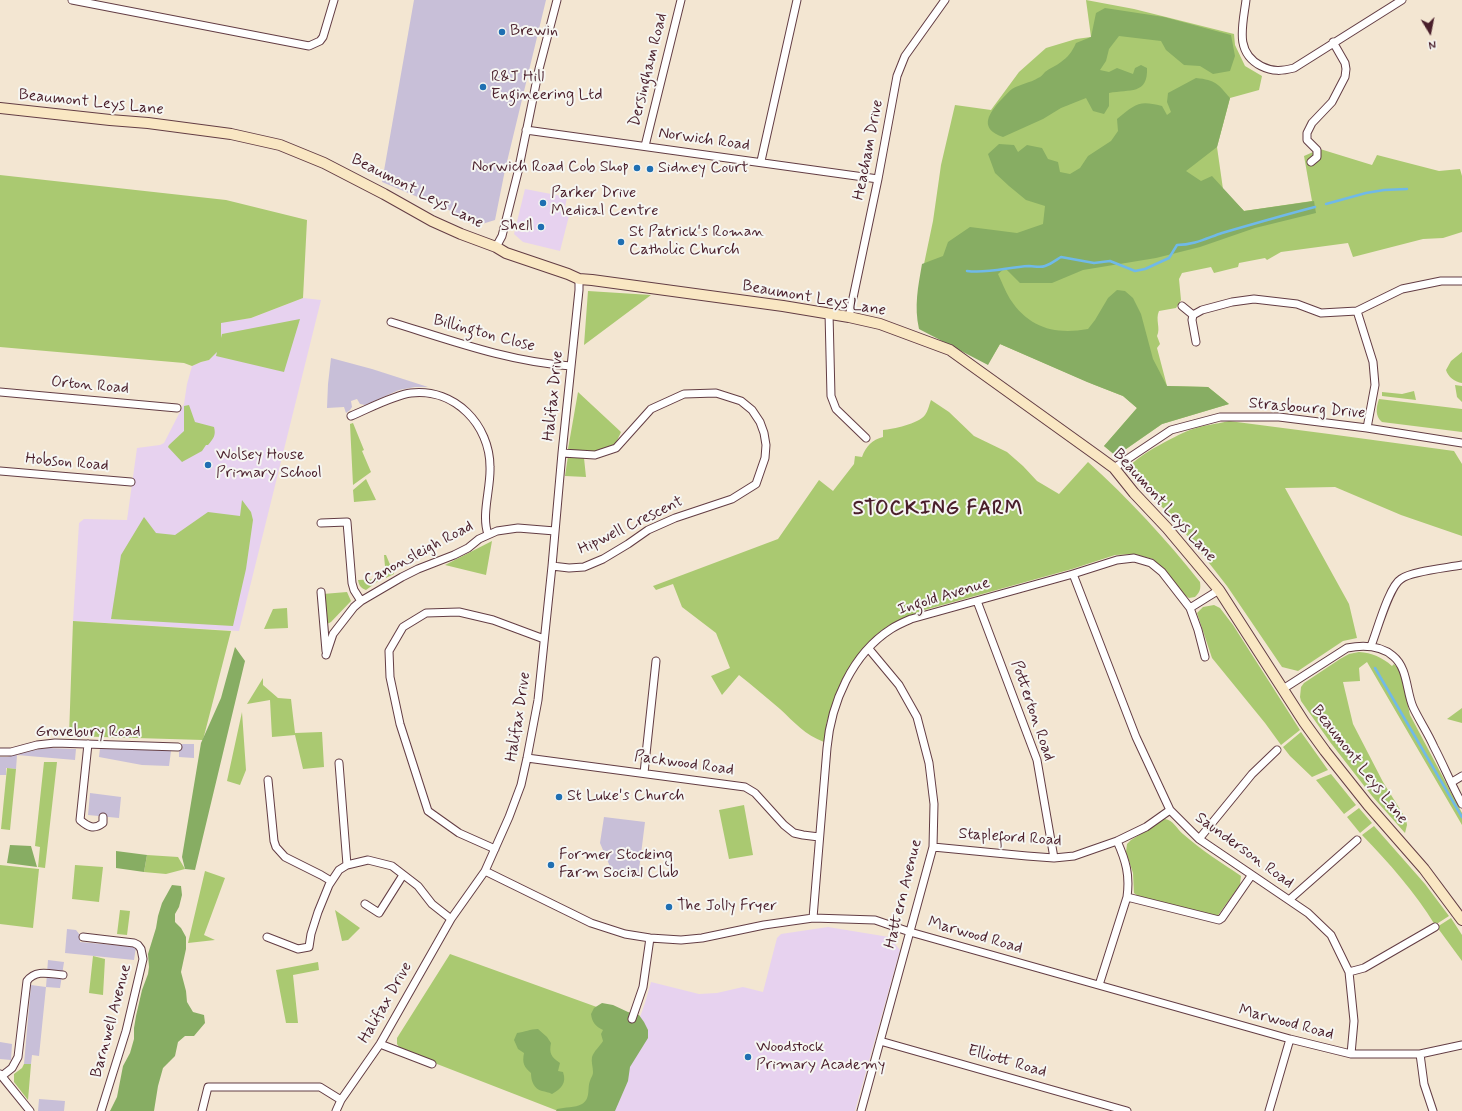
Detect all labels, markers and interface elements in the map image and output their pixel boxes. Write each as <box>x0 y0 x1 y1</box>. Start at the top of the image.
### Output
street label: Dersingham Road <box>626 11 672 129</box>
north arrow <box>1410 12 1450 52</box>
place label: Brewin <box>510 22 558 42</box>
marker: Brewin <box>497 27 507 37</box>
text: N <box>1427 36 1437 51</box>
place label: R&J Hill Engineering Ltd <box>491 68 603 106</box>
marker: R&J Hill Engineering Ltd <box>478 82 488 92</box>
street label: Beaumont Leys Lane <box>18 86 164 120</box>
street label: Heacham Drive <box>850 98 888 202</box>
street label: Norwich Road <box>657 124 751 156</box>
street label: Beaumont Leys Lane <box>348 150 486 234</box>
place label: Norwich Road Cob Shop <box>472 158 629 178</box>
place label: Sidney Court <box>658 159 749 179</box>
marker: Norwich Road Cob Shop <box>632 163 642 173</box>
marker: Sidney Court <box>645 164 655 174</box>
place label: Parker Drive Medical Centre <box>551 184 658 222</box>
marker: Parker Drive Medical Centre <box>538 198 548 208</box>
place label: Shell <box>501 217 533 237</box>
marker: Shell <box>536 222 546 232</box>
place label: St Patrick's Roman Catholic Church <box>629 223 764 261</box>
marker: St Patrick's Roman Catholic Church <box>616 237 626 247</box>
street label: Beaumont Leys Lane <box>741 277 887 321</box>
street label: Billington Close <box>431 311 537 357</box>
street label: Halifax Drive <box>540 350 568 442</box>
street label: Orton Road <box>50 373 130 399</box>
street label: Strasbourg Drive <box>1248 394 1366 424</box>
street label: Beaumont Leys Lane <box>1108 445 1220 567</box>
place label: Wolsey House Primary School <box>216 446 322 484</box>
street label: Hobson Road <box>25 450 109 476</box>
marker: Wolsey House Primary School <box>203 460 213 470</box>
street label: Hipwell Crescent <box>575 492 687 560</box>
district label: STOCKING FARM <box>852 498 1024 522</box>
street label: Canonsleigh Road <box>361 517 477 591</box>
street label: Ingold Avenue <box>896 574 992 620</box>
street label: Potterton Road <box>1006 658 1058 764</box>
street label: Halifax Drive <box>502 671 536 763</box>
street label: Beaumont Leys Lane <box>1307 702 1411 828</box>
street label: Grovebury Road <box>35 723 141 743</box>
street label: Packwood Road <box>633 748 735 780</box>
place label: St Luke's Church <box>567 787 684 807</box>
marker: St Luke's Church <box>554 792 564 802</box>
street label: Saunderson Road <box>1191 809 1297 893</box>
street label: Stapleford Road <box>958 825 1062 851</box>
street label: Hattern Avenue <box>881 837 927 951</box>
place label: Former Stocking Farm Social Club <box>559 846 679 884</box>
marker: Former Stocking Farm Social Club <box>546 860 556 870</box>
place label: The Jolly Fryer <box>677 897 777 917</box>
marker: The Jolly Fryer <box>664 902 674 912</box>
street label: Marwood Road <box>926 913 1024 959</box>
street label: Halifax Drive <box>355 959 417 1047</box>
street label: Barnwell Avenue <box>88 962 136 1080</box>
street label: Marwood Road <box>1236 1001 1336 1045</box>
place label: Woodstock Primary Academy <box>756 1038 885 1076</box>
street label: Elliott Road <box>965 1042 1049 1082</box>
marker: Woodstock Primary Academy <box>743 1052 753 1062</box>

